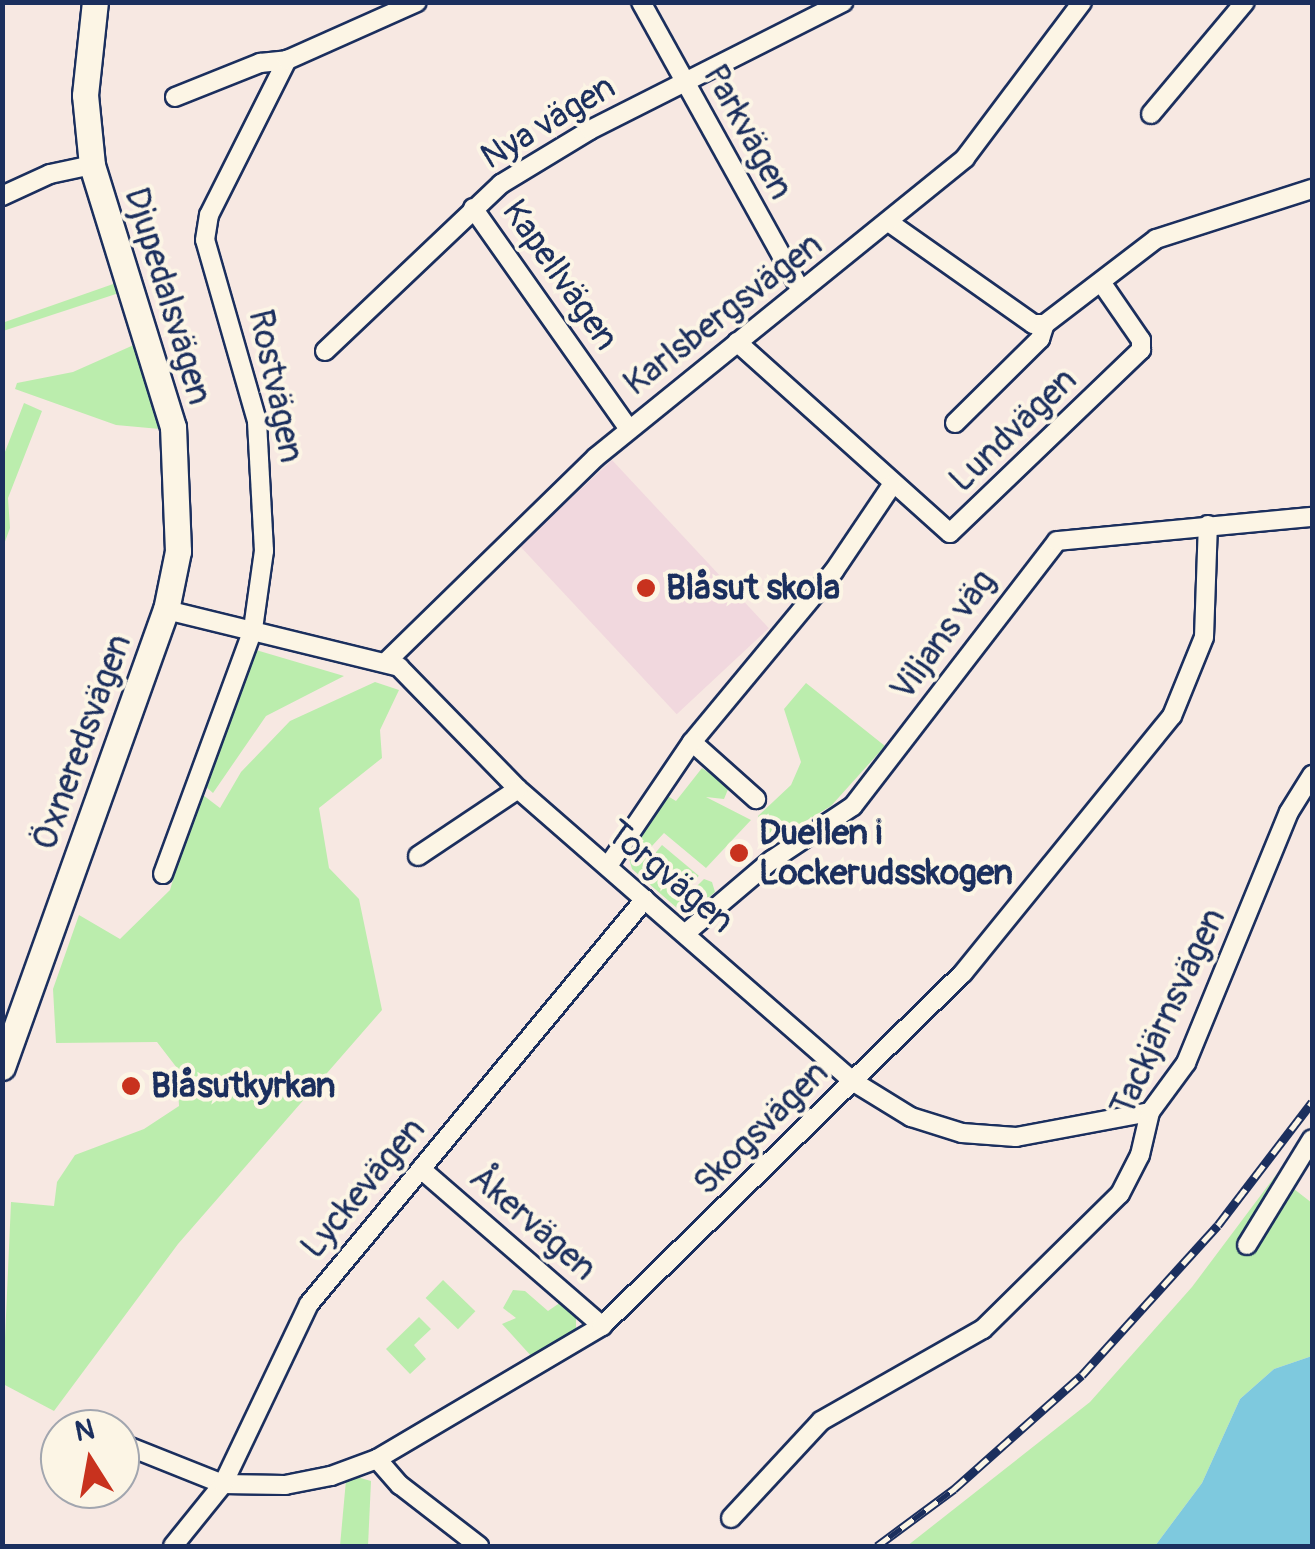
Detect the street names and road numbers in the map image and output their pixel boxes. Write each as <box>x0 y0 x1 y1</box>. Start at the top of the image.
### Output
street label: Parkvägen <box>694 57 802 207</box>
street label: Nya vägen <box>473 66 623 178</box>
street label: Djupedalsvägen <box>115 183 221 409</box>
street label: Kapellvägen <box>493 192 627 358</box>
street label: Karlsbergsvägen <box>615 223 831 405</box>
street label: Rostvägen <box>239 306 313 466</box>
street label: Lundvägen <box>941 359 1085 501</box>
street label: Viljans väg <box>882 562 1004 708</box>
street label: Öxneredsvägen <box>24 628 140 856</box>
street label: Torgvägen <box>598 812 742 942</box>
street label: Tackjärnsvägen <box>1102 901 1234 1123</box>
street label: Skogsvägen <box>685 1052 837 1204</box>
street label: Lyckevägen <box>292 1109 434 1267</box>
street label: Åkervägen <box>461 1157 605 1289</box>

